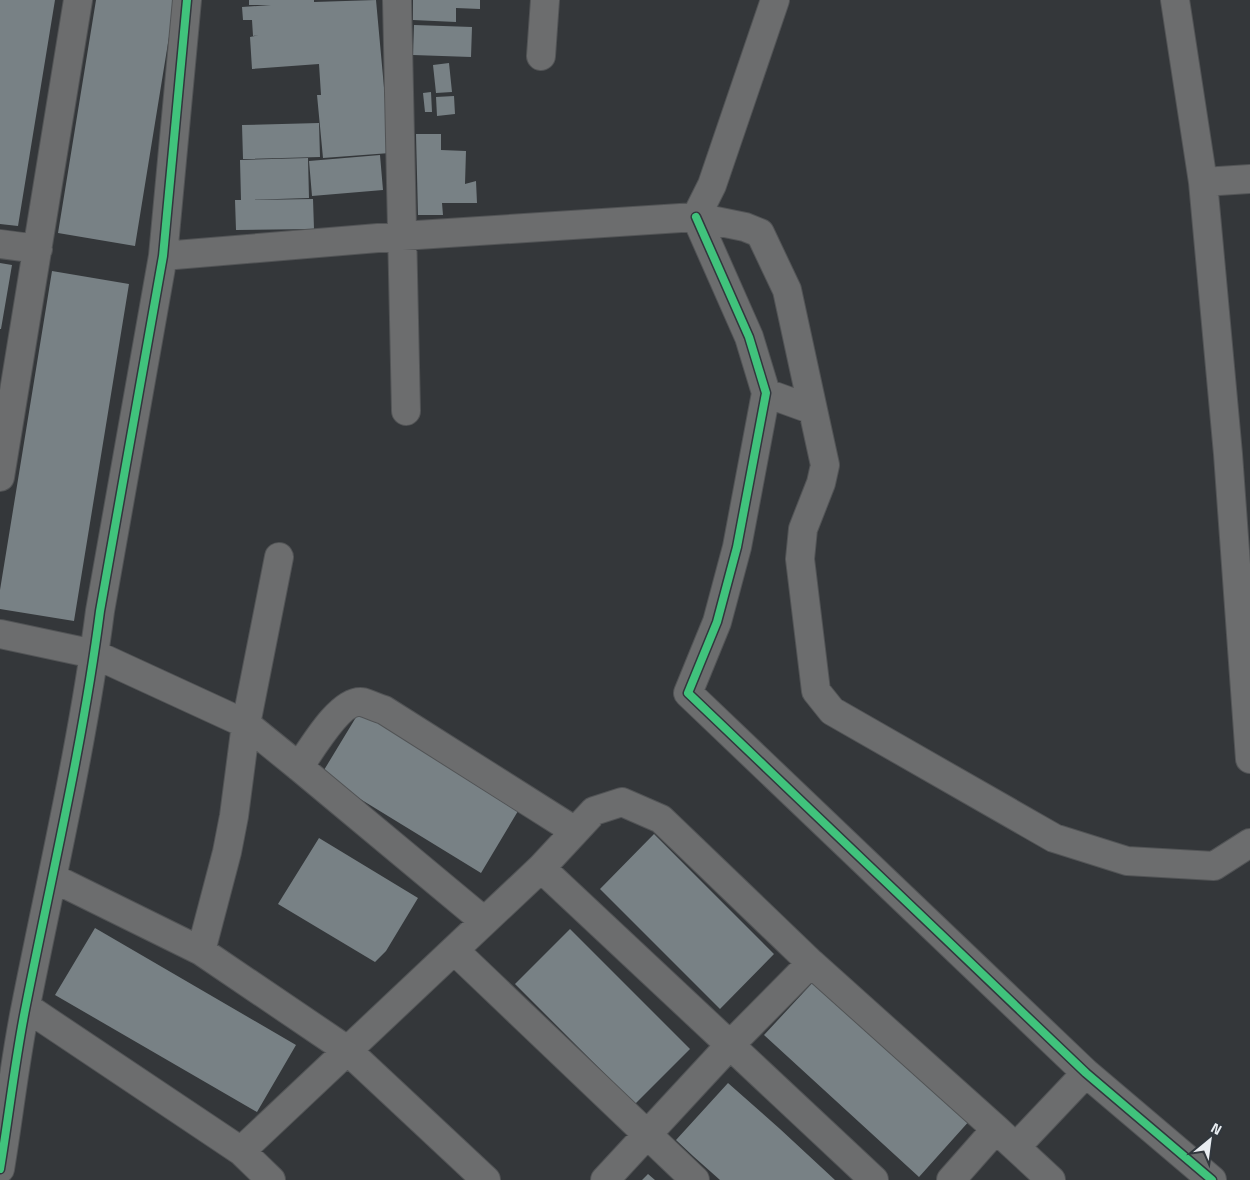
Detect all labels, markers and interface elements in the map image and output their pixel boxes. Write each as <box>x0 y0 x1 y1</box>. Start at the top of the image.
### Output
north arrow <box>1185 1115 1235 1165</box>
text: N <box>1207 1117 1226 1140</box>

